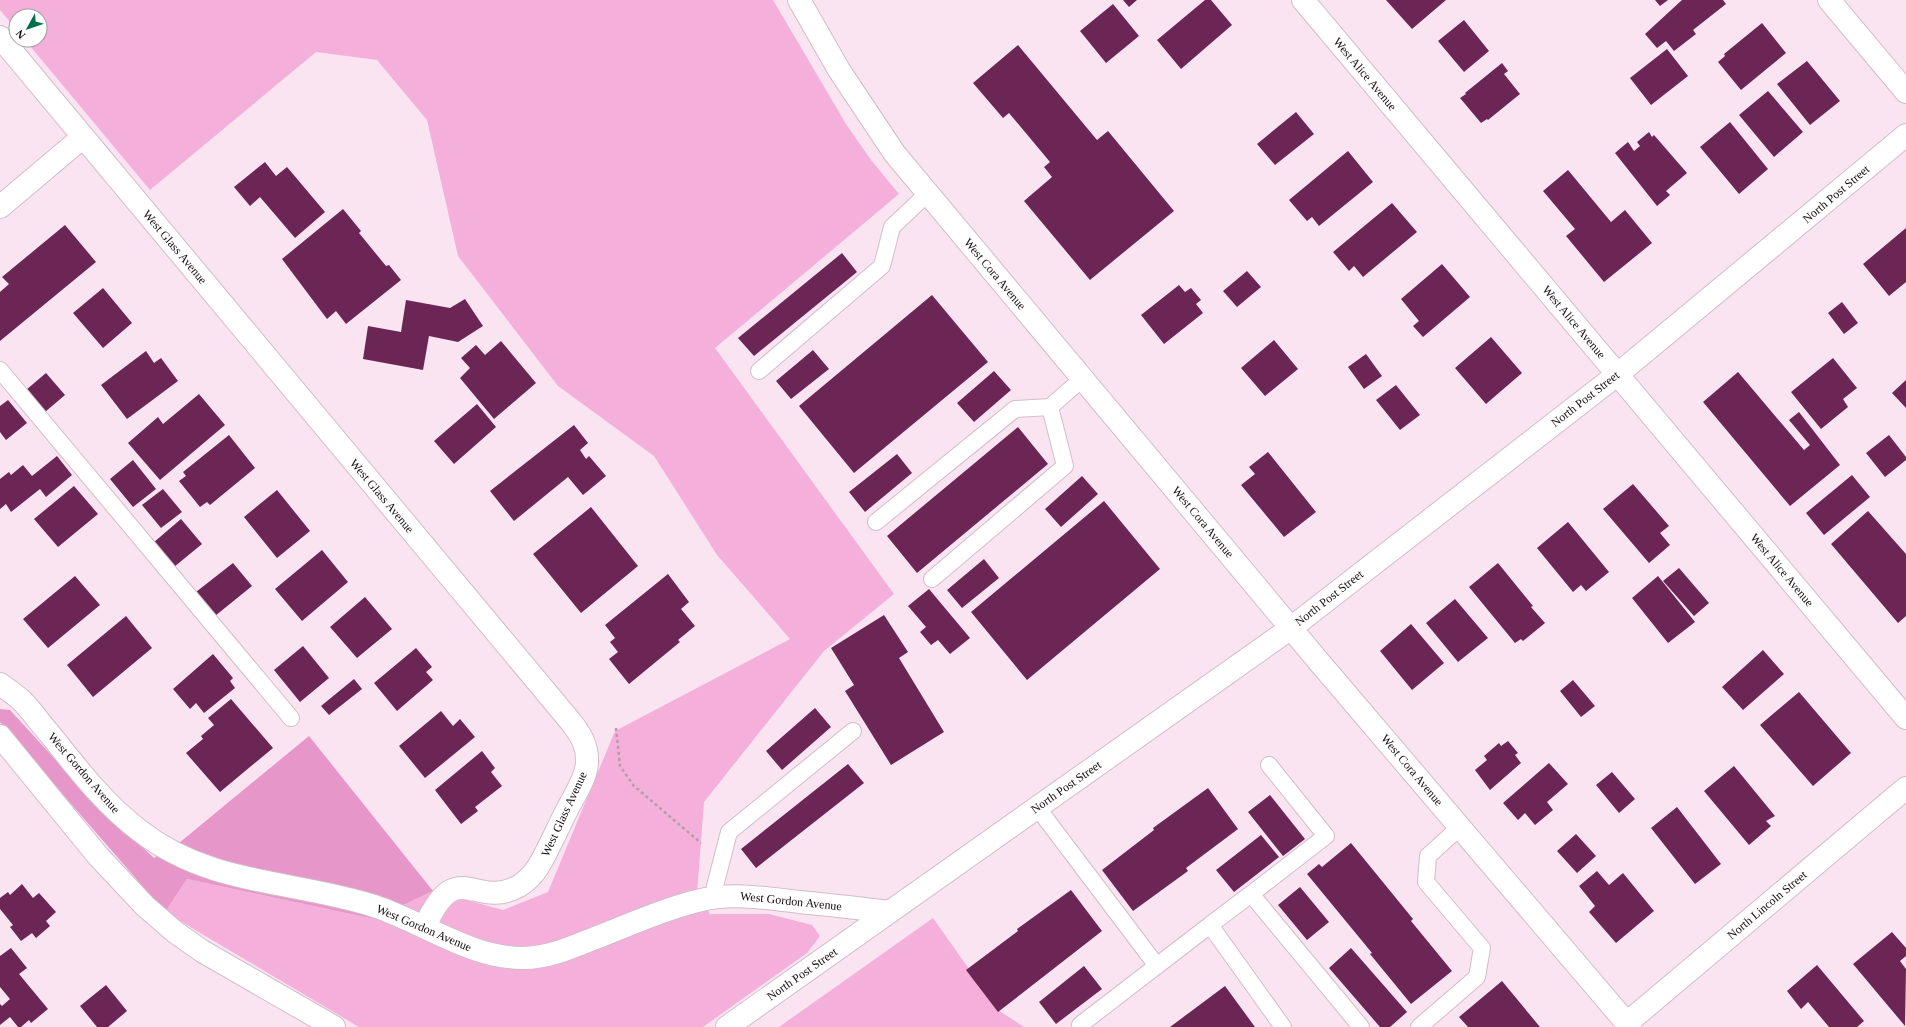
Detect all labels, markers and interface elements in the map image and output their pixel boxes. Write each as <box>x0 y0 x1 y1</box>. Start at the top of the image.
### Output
north arrow <box>8 8 48 48</box>
text: N <box>13 27 27 41</box>
street label: West Alice Avenue <box>1330 35 1400 113</box>
street label: North Post Street <box>1800 162 1873 226</box>
street label: West Glass Avenue <box>140 207 210 287</box>
street label: West Cora Avenue <box>961 235 1029 313</box>
street label: West Alice Avenue <box>1539 283 1609 361</box>
street label: North Post Street <box>1548 368 1622 430</box>
street label: West Glass Avenue <box>347 456 417 536</box>
street label: West Cora Avenue <box>1169 483 1237 561</box>
street label: West Alice Avenue <box>1747 531 1817 609</box>
street label: North Post Street <box>1292 567 1366 629</box>
street label: West Gordon Avenue <box>45 730 123 816</box>
street label: West Cora Avenue <box>1378 731 1446 809</box>
street label: North Post Street <box>1028 757 1104 816</box>
street label: West Glass Avenue <box>538 769 590 859</box>
street label: North Lincoln Street <box>1724 867 1810 942</box>
street label: West Gordon Avenue <box>739 889 843 913</box>
street label: West Gordon Avenue <box>374 902 474 954</box>
street label: North Post Street <box>764 944 840 1003</box>

